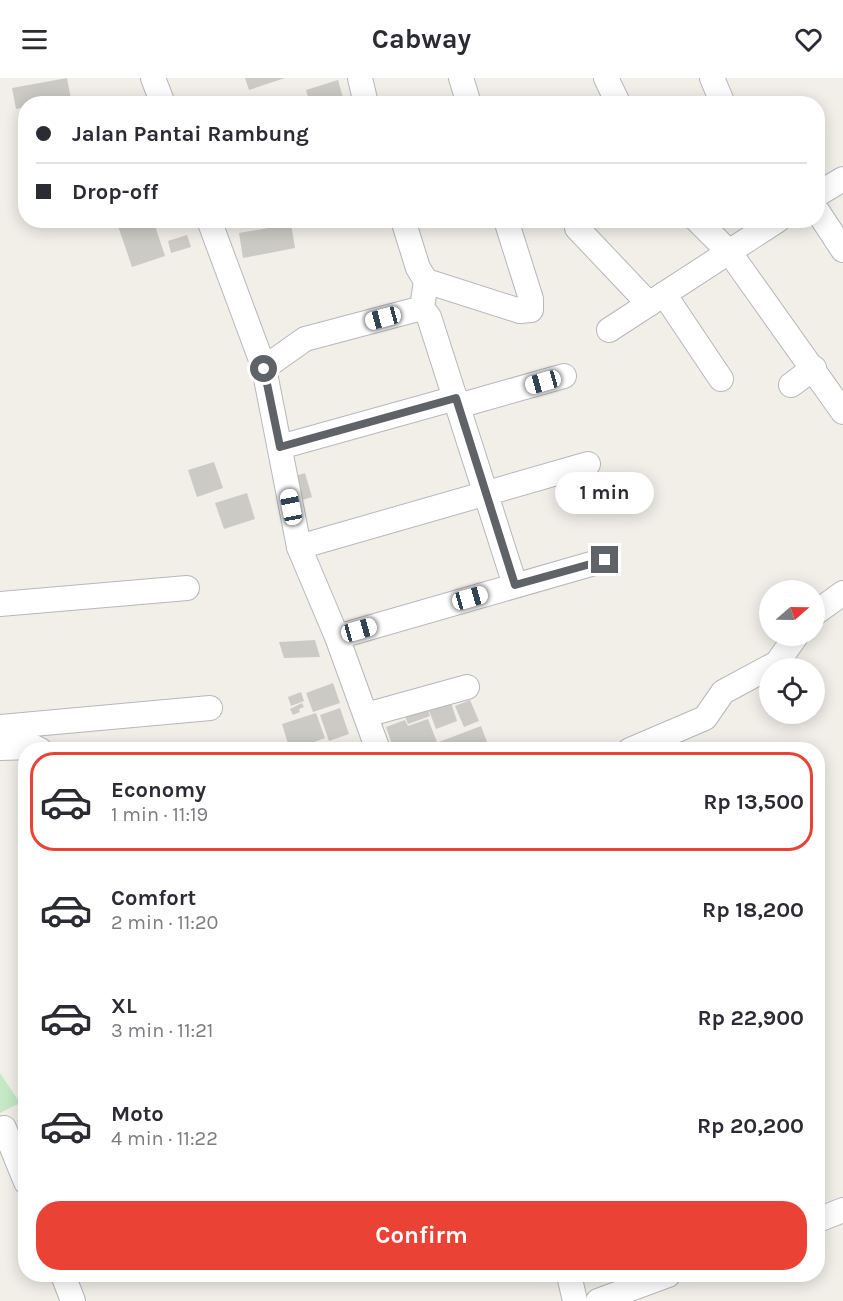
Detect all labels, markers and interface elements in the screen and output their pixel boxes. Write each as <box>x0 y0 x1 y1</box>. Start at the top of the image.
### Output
icon: menu <box>18 23 51 56</box>
text: Cabway <box>372 23 471 55</box>
icon: heart <box>792 23 825 56</box>
text: Jalan Pantai Rambung <box>72 121 309 147</box>
text: Drop-off <box>72 179 158 205</box>
car <box>363 305 403 331</box>
route start <box>250 355 277 382</box>
car <box>523 368 563 396</box>
callout: 1 min <box>556 473 654 515</box>
text: 1 min <box>579 481 630 504</box>
car <box>279 488 303 526</box>
route end <box>591 546 618 573</box>
north arrow <box>759 580 825 646</box>
map controls <box>759 580 825 724</box>
car <box>450 584 490 612</box>
car <box>339 616 379 644</box>
button: locate <box>759 658 825 724</box>
icon: car <box>39 775 93 829</box>
text: Economy <box>111 777 206 803</box>
text: Rp 13,500 <box>703 789 804 815</box>
text: 1 min · 11:19 <box>111 803 208 826</box>
icon: car <box>39 883 93 937</box>
text: Comfort <box>111 885 196 911</box>
text: Rp 18,200 <box>702 897 804 923</box>
text: 2 min · 11:20 <box>111 911 218 934</box>
icon: car <box>39 991 93 1045</box>
text: XL <box>111 993 137 1019</box>
text: Rp 22,900 <box>697 1005 804 1031</box>
text: 3 min · 11:21 <box>111 1019 213 1042</box>
icon: car <box>39 1099 93 1153</box>
text: Moto <box>111 1101 164 1127</box>
text: Rp 20,200 <box>697 1113 804 1139</box>
text: 4 min · 11:22 <box>111 1127 218 1150</box>
button: Confirm <box>36 1201 807 1270</box>

